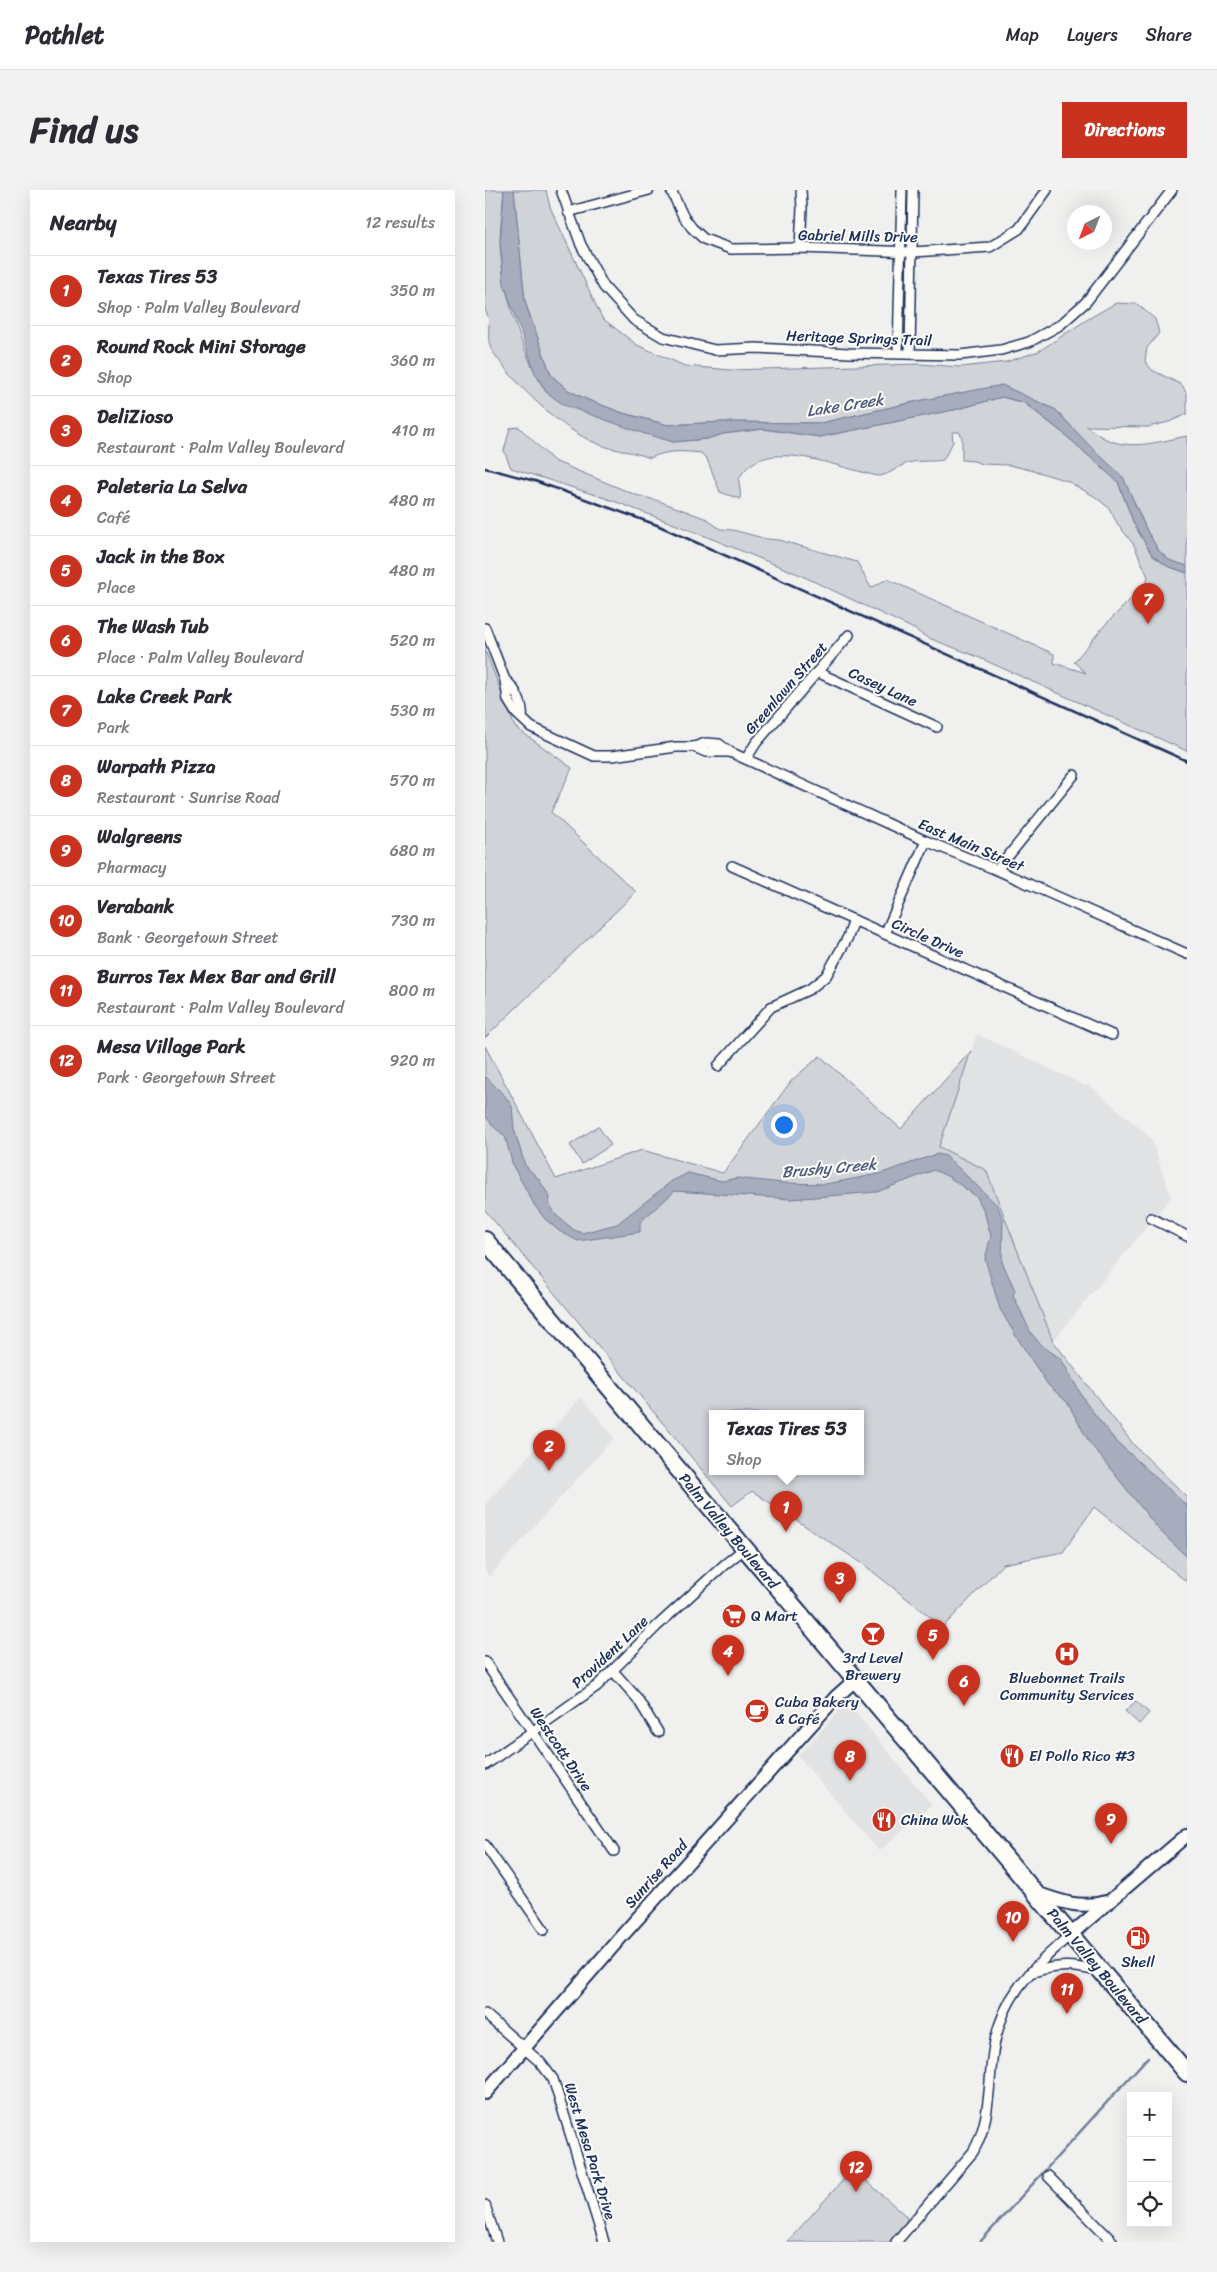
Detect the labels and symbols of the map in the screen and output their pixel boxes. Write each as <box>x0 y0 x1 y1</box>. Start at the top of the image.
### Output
north arrow <box>1067 205 1112 250</box>
street label: Gabriel Mills Drive <box>798 222 918 250</box>
street label: Heritage Springs Trail <box>786 322 933 354</box>
water label: Lake Creek <box>805 384 887 425</box>
pin: 7 <box>1132 583 1164 624</box>
street label: Greenlawn Street <box>738 635 834 741</box>
street label: Casey Lane <box>844 660 922 714</box>
street label: East Main Street <box>914 811 1029 879</box>
street label: Circle Drive <box>888 910 969 966</box>
your location <box>771 1112 797 1138</box>
water label: Brushy Creek <box>780 1149 879 1187</box>
pin: 2 <box>533 1430 565 1471</box>
street label: Palm Valley Boulevard <box>672 1467 786 1596</box>
pin: 1 <box>770 1491 802 1532</box>
pin: 3 <box>824 1562 856 1603</box>
supermarket icon: Q Mart <box>721 1603 747 1629</box>
place label: Q Mart <box>751 1603 798 1629</box>
street label: Provident Lane <box>565 1609 655 1695</box>
pin: 5 <box>917 1619 949 1660</box>
bar icon: 3rd Level Brewery <box>860 1621 886 1647</box>
pin: 4 <box>712 1635 744 1676</box>
hospital icon: Bluebonnet Trails Community Services <box>1054 1641 1080 1667</box>
place label: 3rd Level Brewery <box>843 1645 904 1688</box>
pin: 6 <box>948 1665 980 1706</box>
place label: Bluebonnet Trails Community Services <box>1000 1665 1135 1708</box>
place label: Cuba Bakery & Café <box>775 1689 859 1732</box>
cafe icon: Cuba Bakery & Café <box>744 1698 770 1724</box>
street label: Westcott Drive <box>523 1701 599 1797</box>
pin: 8 <box>834 1740 866 1781</box>
restaurant icon: El Pollo Rico #3 <box>999 1743 1025 1769</box>
place label: El Pollo Rico #3 <box>1029 1743 1135 1769</box>
pin: 9 <box>1095 1803 1127 1844</box>
restaurant icon: China Wok <box>871 1807 897 1833</box>
place label: China Wok <box>901 1807 969 1833</box>
street label: Sunrise Road <box>618 1833 695 1914</box>
pin: 10 <box>997 1901 1029 1942</box>
street label: Palm Valley Boulevard <box>1040 1902 1154 2031</box>
fuel station icon: Shell <box>1125 1925 1151 1951</box>
place label: Shell <box>1121 1949 1155 1975</box>
pin: 11 <box>1051 1973 1083 2014</box>
street label: West Mesa Park Drive <box>557 2079 623 2223</box>
pin: 12 <box>840 2151 872 2192</box>

